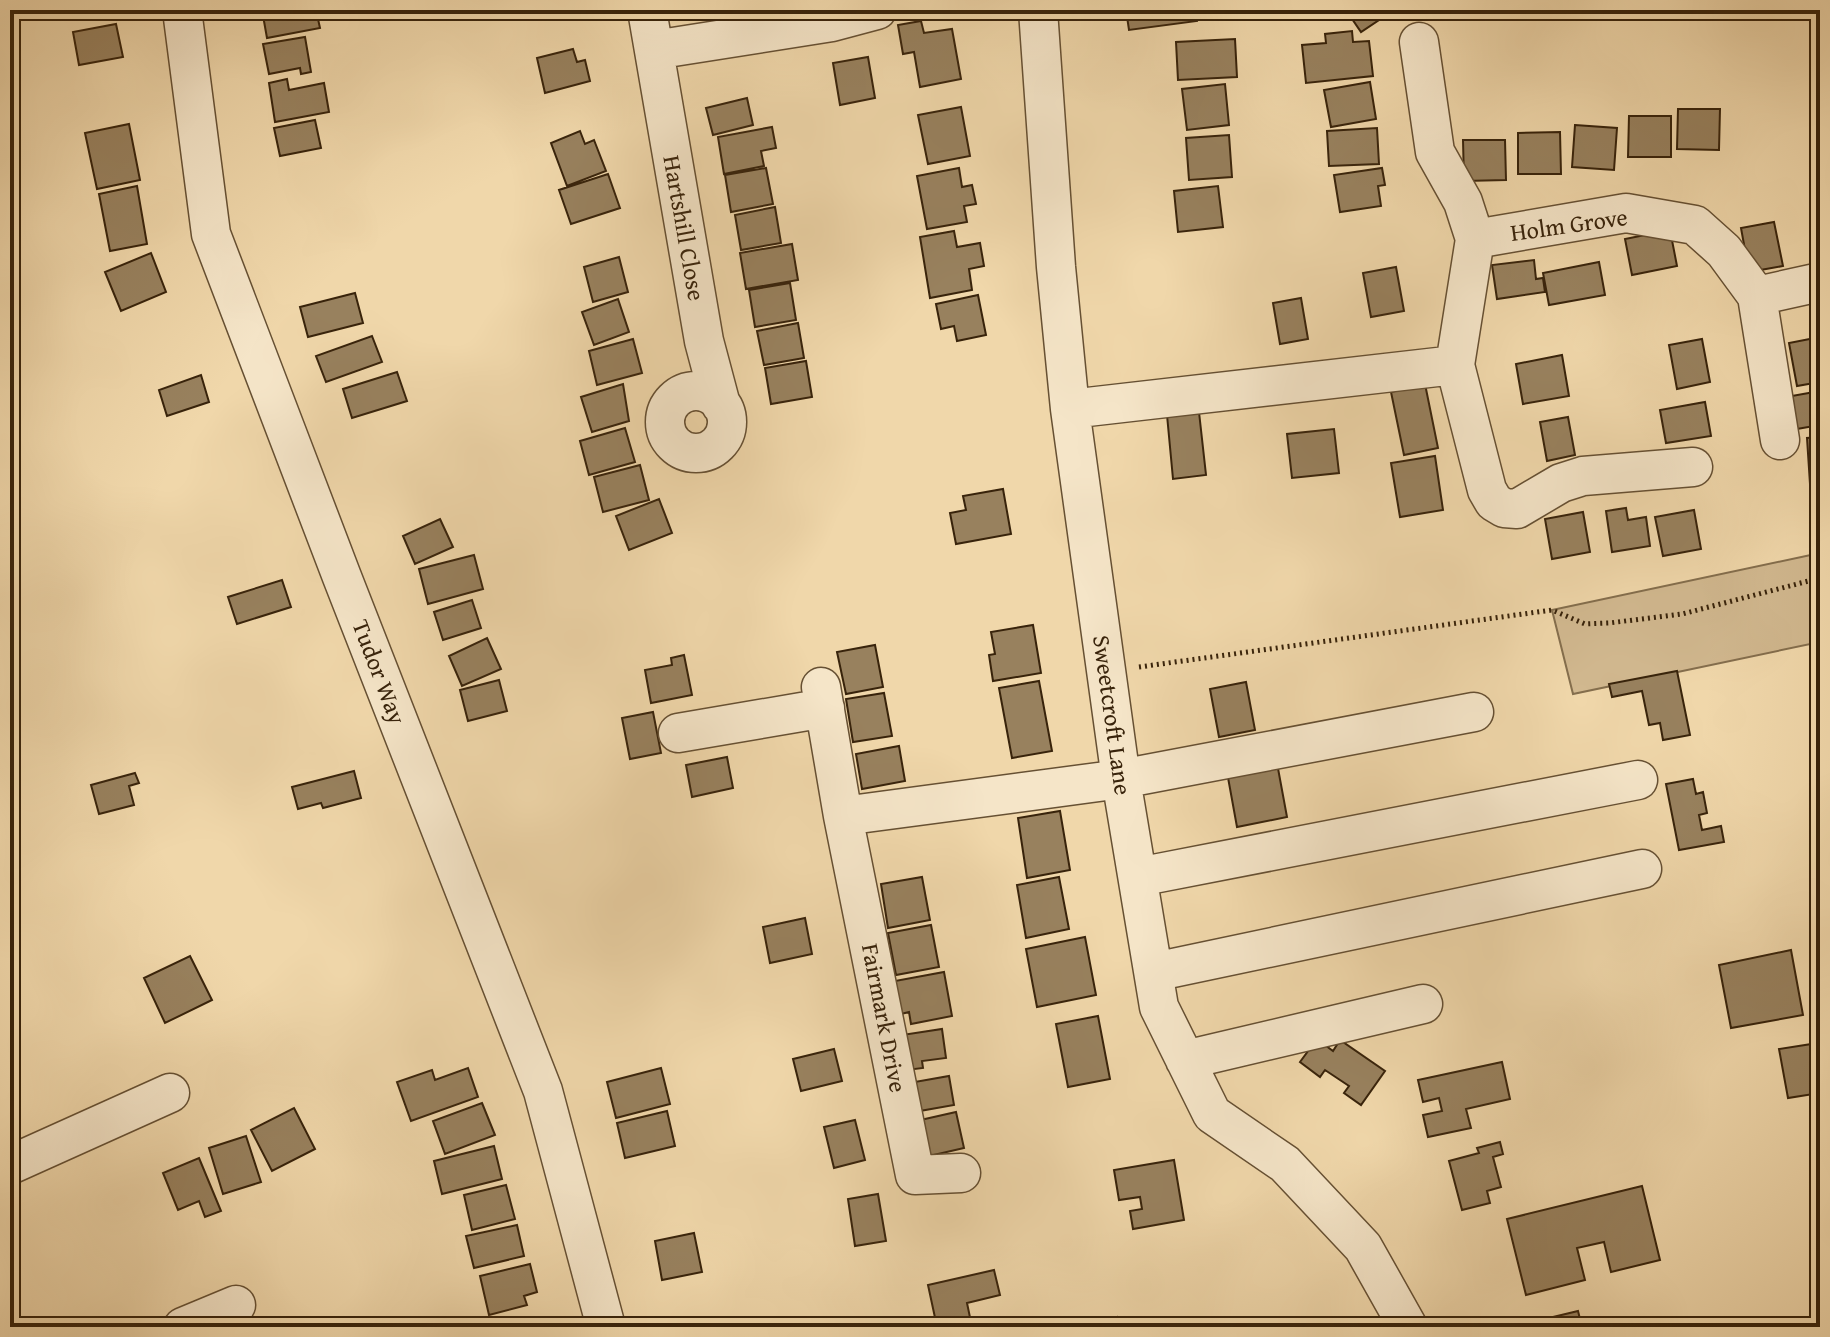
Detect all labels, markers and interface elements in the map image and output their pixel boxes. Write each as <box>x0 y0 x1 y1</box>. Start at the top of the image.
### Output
street label: Hartshill Close <box>654 153 714 303</box>
street label: Holm Grove <box>1508 199 1630 250</box>
street label: Tudor Way <box>344 614 415 729</box>
street label: Sweetcroft Lane <box>1084 633 1141 797</box>
street label: Fairmark Drive <box>853 940 916 1095</box>

